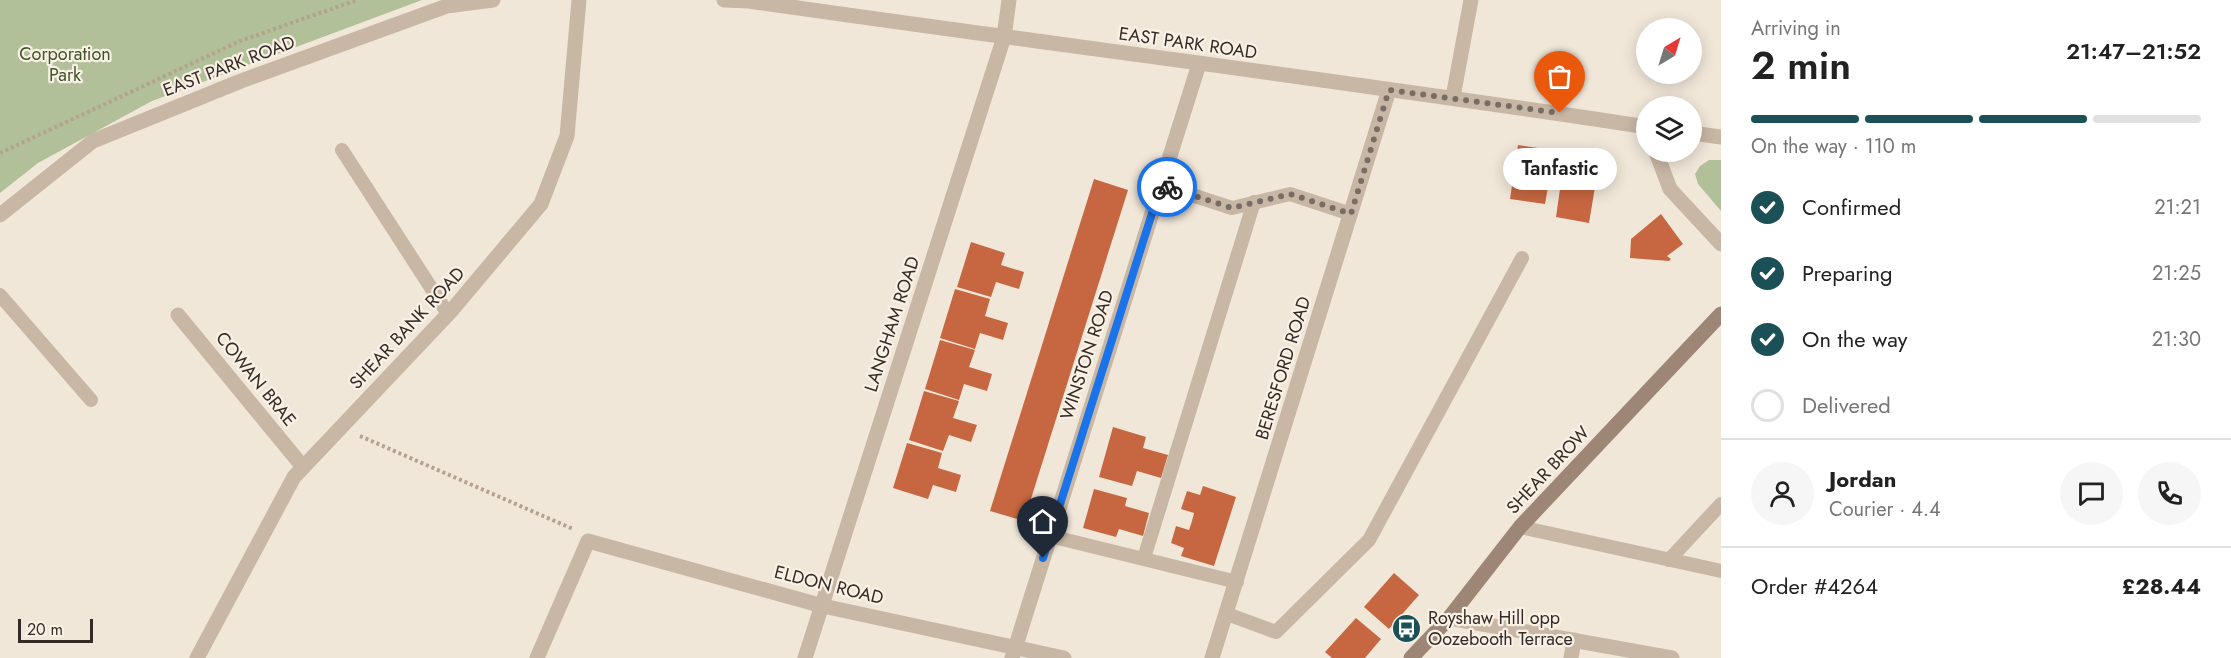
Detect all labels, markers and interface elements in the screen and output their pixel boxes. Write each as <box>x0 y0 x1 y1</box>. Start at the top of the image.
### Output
text: Arriving in <box>1751 14 1841 43</box>
north arrow <box>1636 18 1702 84</box>
map controls <box>1636 18 1702 162</box>
street label: EAST PARK ROAD <box>1117 20 1259 66</box>
street label: EAST PARK ROAD <box>159 29 299 103</box>
text: 21:47–21:52 <box>2066 35 2201 67</box>
text: 2 min <box>1751 37 1851 94</box>
park label: Corporation Park <box>19 41 111 88</box>
pin <box>1534 51 1585 113</box>
icon: bag <box>1543 60 1576 93</box>
button: layers <box>1636 96 1702 162</box>
text: On the way · 110 m <box>1751 132 1916 161</box>
callout: Tanfastic <box>1503 149 1617 191</box>
text: Tanfastic <box>1521 154 1599 183</box>
courier <box>1137 157 1197 217</box>
icon: bike <box>1151 171 1184 204</box>
icon: check <box>1751 191 1784 224</box>
text: Confirmed <box>1802 191 1901 223</box>
text: 21:21 <box>2154 193 2201 222</box>
street label: LANGHAM ROAD <box>858 253 926 395</box>
icon: check <box>1751 257 1784 290</box>
text: Preparing <box>1802 257 1893 289</box>
text: 21:25 <box>2152 259 2201 288</box>
street label: SHEAR BANK ROAD <box>343 261 471 395</box>
street label: WINSTON ROAD <box>1054 287 1120 423</box>
street label: BERESFORD ROAD <box>1249 293 1317 443</box>
icon: check <box>1751 323 1784 356</box>
text: On the way <box>1802 323 1907 355</box>
text: 21:30 <box>2152 325 2201 354</box>
street label: COWAN BRAE <box>210 326 302 432</box>
text: Delivered <box>1802 389 1891 421</box>
street label: SHEAR BROW <box>1500 420 1596 520</box>
button: person <box>1751 462 1814 525</box>
button: chat <box>2060 462 2123 525</box>
button: phone <box>2138 462 2201 525</box>
text: Jordan <box>1829 463 1896 495</box>
text: Courier · 4.4 <box>1829 495 1941 524</box>
pin <box>1017 496 1068 558</box>
icon: home <box>1026 505 1059 538</box>
street label: ELDON ROAD <box>772 559 886 611</box>
text: Order #4264 <box>1751 570 1878 602</box>
text: £28.44 <box>2122 570 2201 602</box>
place label: Royshaw Hill opp Oozebooth Terrace <box>1428 605 1573 652</box>
bus stop icon: Royshaw Hill opp Oozebooth Terrace <box>1391 612 1423 644</box>
scale bar <box>18 616 93 644</box>
text: 20 m <box>27 618 63 641</box>

